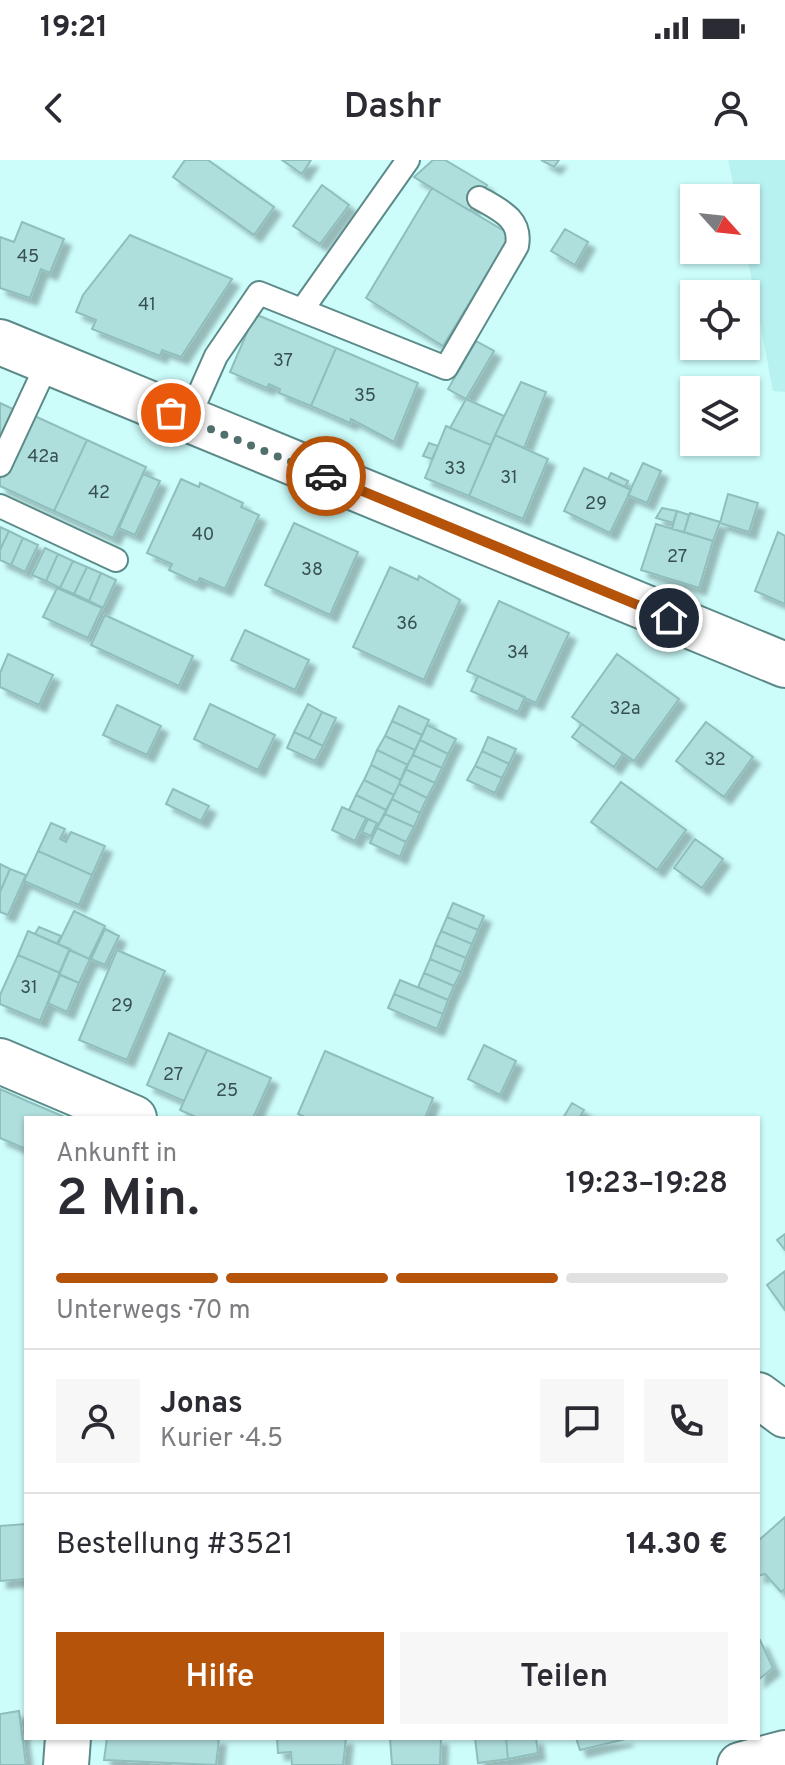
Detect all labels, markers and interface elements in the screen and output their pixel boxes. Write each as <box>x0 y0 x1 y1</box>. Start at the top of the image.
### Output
text: 19:21 <box>40 10 108 47</box>
text: Dashr <box>344 85 441 131</box>
icon: back <box>32 86 76 130</box>
icon: person <box>709 86 753 130</box>
north arrow <box>680 184 760 264</box>
map controls <box>680 184 760 456</box>
house number: 45 <box>17 246 39 269</box>
button: locate <box>680 280 760 360</box>
house number: 41 <box>138 294 156 317</box>
house number: 37 <box>273 350 293 373</box>
button: layers <box>680 376 760 456</box>
pin <box>137 379 205 447</box>
house number: 35 <box>354 385 376 408</box>
icon: bag <box>149 391 193 435</box>
courier <box>286 436 366 516</box>
house number: 42a <box>27 446 59 469</box>
icon: car <box>304 454 348 498</box>
house number: 33 <box>444 458 466 481</box>
house number: 31 <box>500 467 518 490</box>
house number: 42 <box>88 482 110 505</box>
house number: 29 <box>585 493 607 516</box>
house number: 40 <box>192 524 214 547</box>
house number: 27 <box>667 546 687 569</box>
house number: 38 <box>301 559 323 582</box>
pin <box>635 584 703 652</box>
icon: home <box>647 596 691 640</box>
house number: 36 <box>396 613 418 636</box>
house number: 34 <box>507 642 529 665</box>
house number: 32a <box>610 698 640 721</box>
house number: 32 <box>704 749 726 772</box>
house number: 31 <box>20 977 38 1000</box>
house number: 29 <box>111 995 133 1018</box>
house number: 27 <box>163 1064 183 1087</box>
house number: 25 <box>216 1080 238 1103</box>
text: Ankunft in <box>56 1138 177 1171</box>
text: 19:23–19:28 <box>565 1166 728 1203</box>
text: 2 Min. <box>56 1168 200 1234</box>
text: Unterwegs · 70 m <box>56 1295 251 1328</box>
button: person <box>56 1379 140 1463</box>
button: chat <box>540 1379 624 1463</box>
button: phone <box>644 1379 728 1463</box>
text: Jonas <box>160 1386 243 1423</box>
text: Kurier · 4.5 <box>160 1423 283 1456</box>
text: Bestellung #3521 <box>56 1527 293 1564</box>
text: 14.30 € <box>626 1527 728 1564</box>
button: Hilfe <box>56 1632 384 1724</box>
button: Teilen <box>400 1632 728 1724</box>

